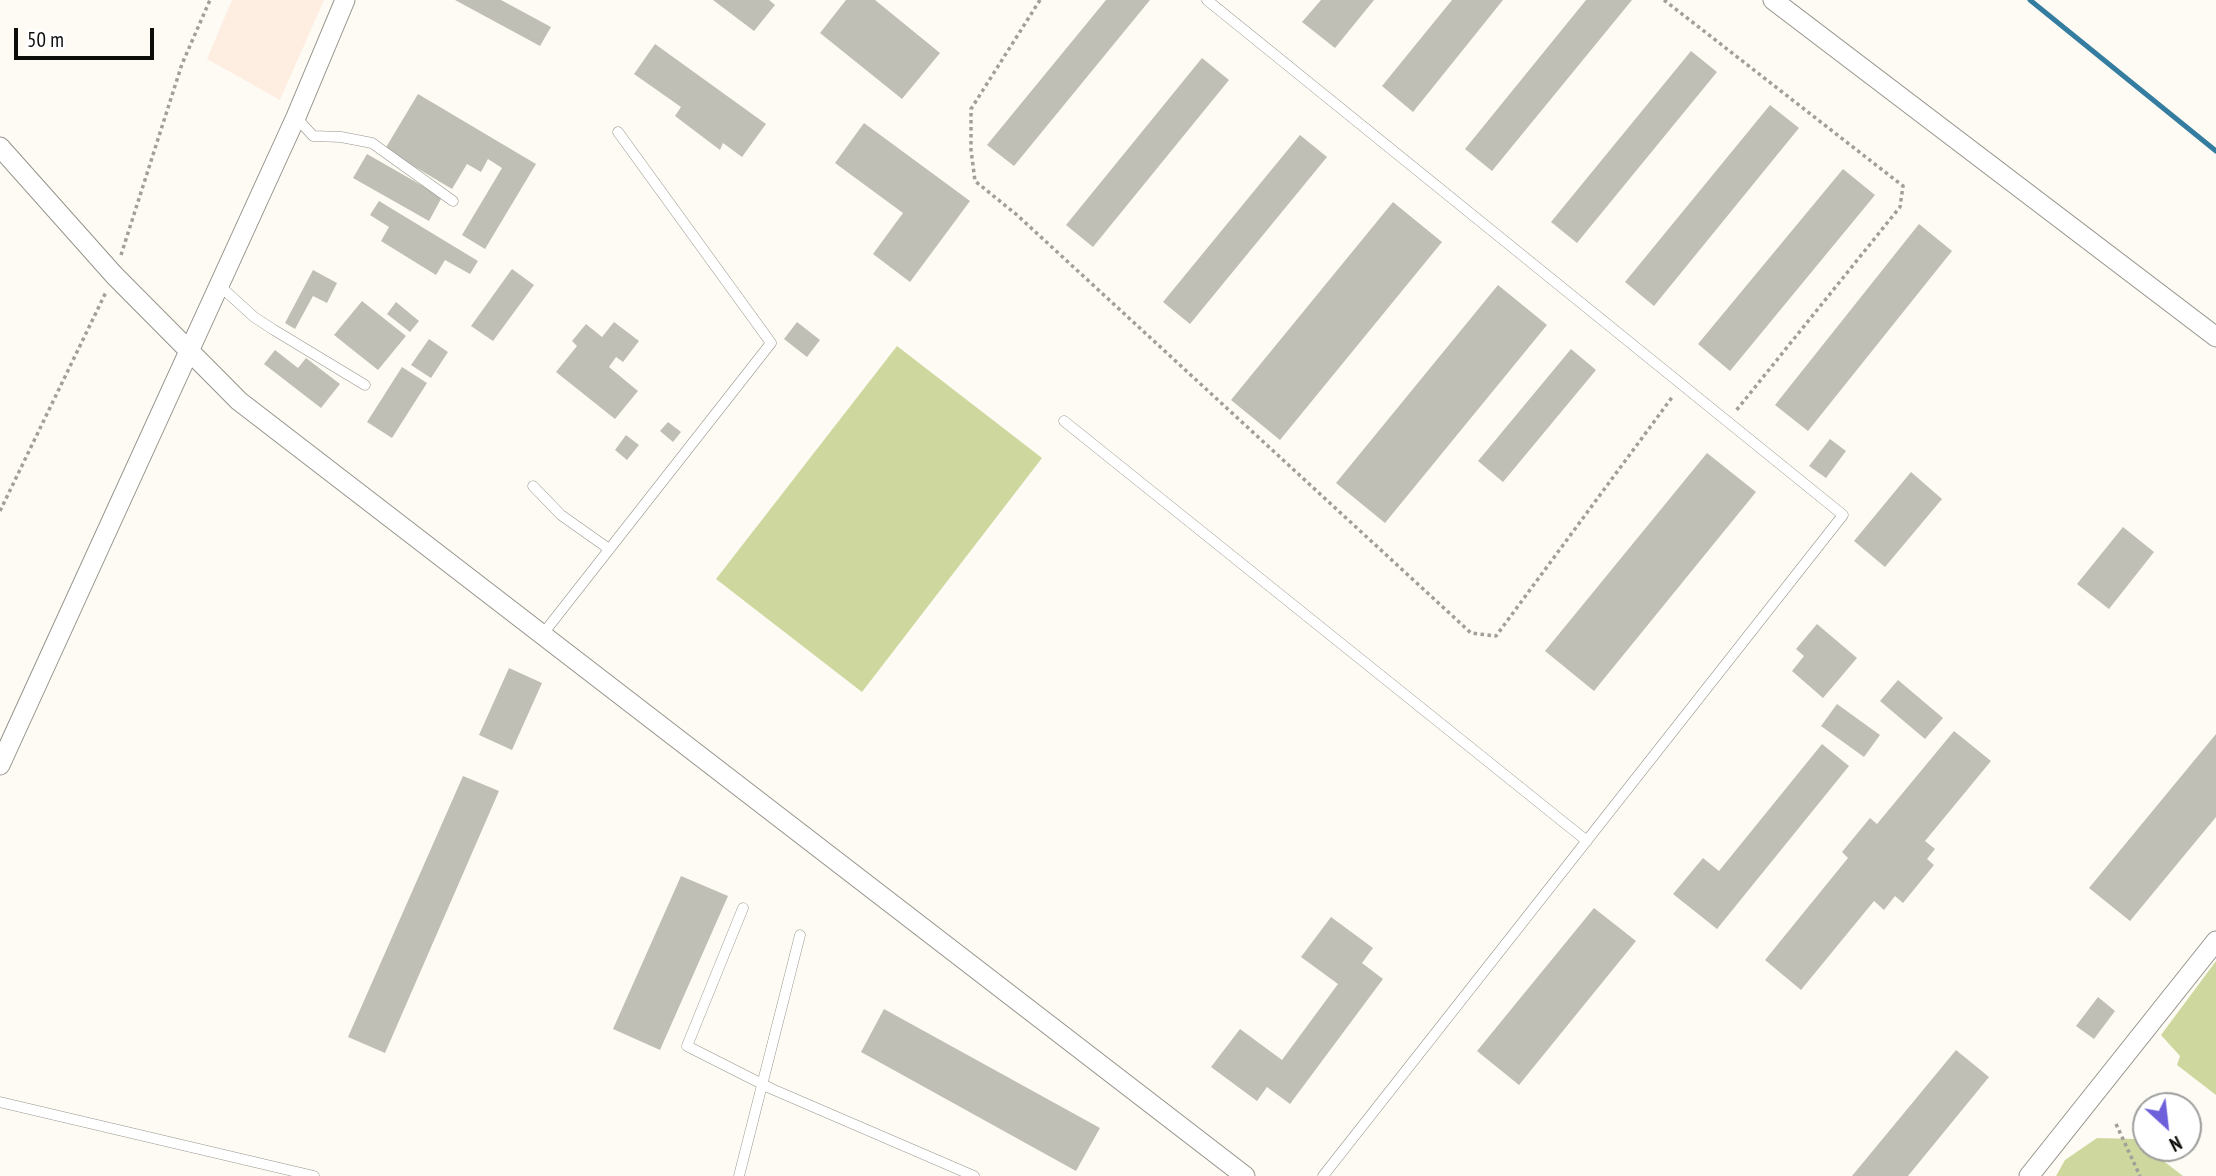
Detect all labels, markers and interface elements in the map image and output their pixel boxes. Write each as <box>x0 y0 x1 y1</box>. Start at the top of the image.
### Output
scale bar <box>18 14 158 58</box>
text: 50 m <box>27 26 64 53</box>
north arrow <box>2132 1092 2202 1162</box>
text: N <box>2166 1131 2186 1157</box>

